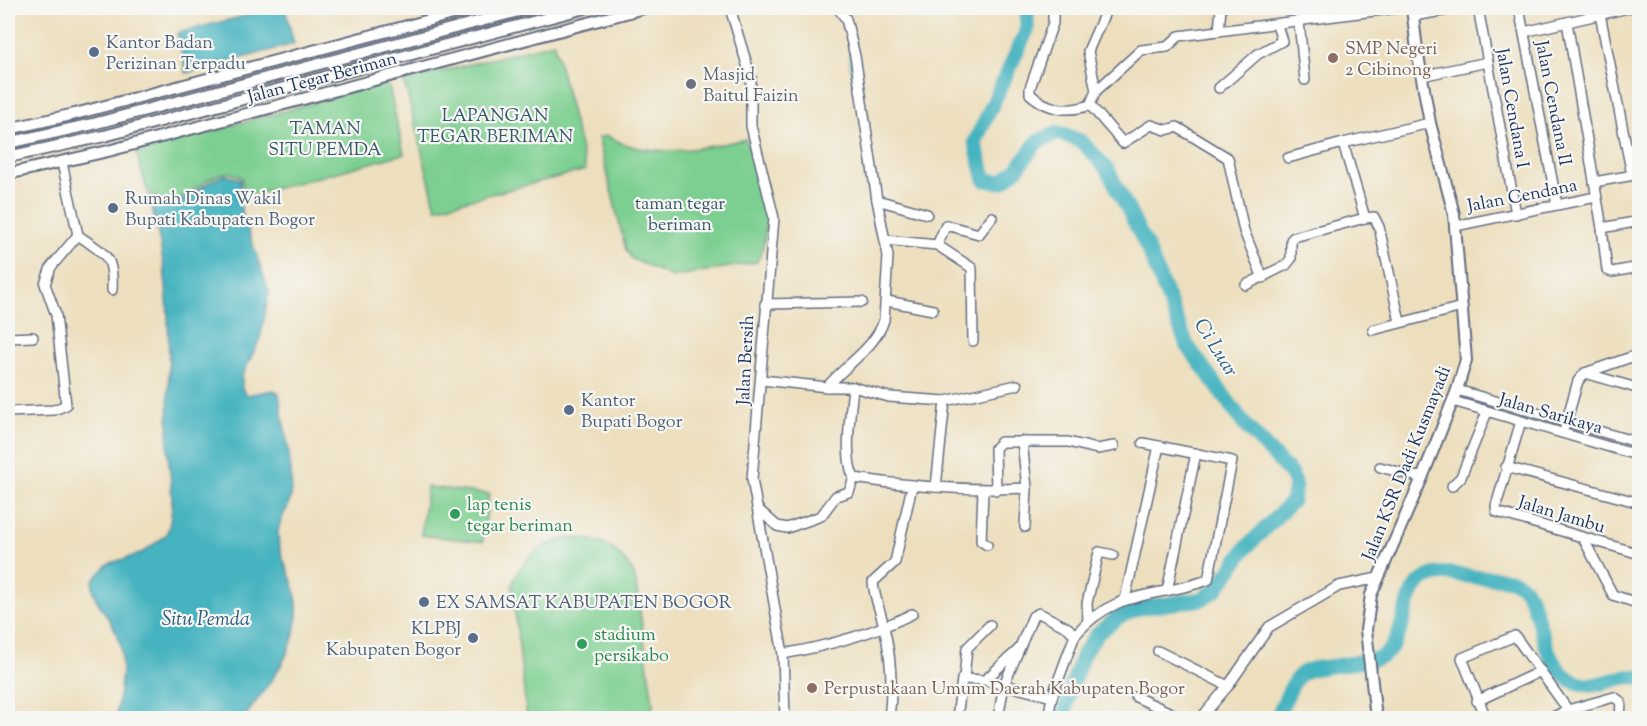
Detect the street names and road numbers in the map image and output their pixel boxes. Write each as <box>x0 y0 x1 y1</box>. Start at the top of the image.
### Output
street label: Jalan Cendana II <box>1527 37 1577 168</box>
street label: Jalan Cendana I <box>1488 45 1534 170</box>
street label: Jalan Tegar Beriman <box>244 46 400 112</box>
street label: Jalan Cendana <box>1464 174 1580 221</box>
street label: Jalan Bersih <box>732 314 762 407</box>
street label: Jalan KSR Dadi Kusmayadi <box>1356 362 1459 566</box>
street label: Jalan Sarikaya <box>1494 387 1605 442</box>
street label: Jalan Jambu <box>1514 490 1608 541</box>

